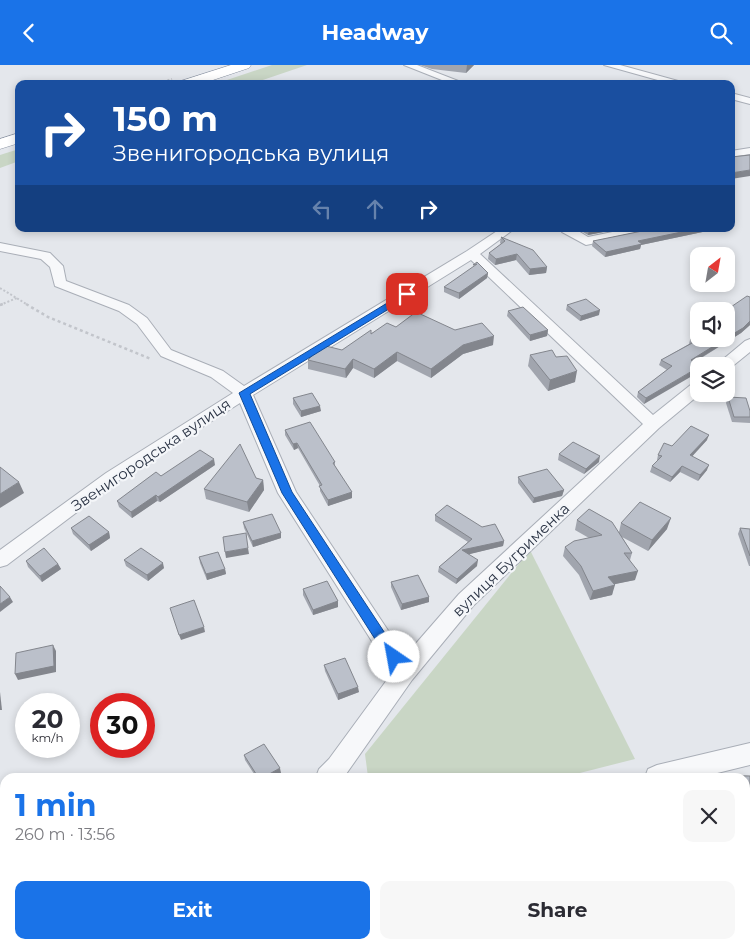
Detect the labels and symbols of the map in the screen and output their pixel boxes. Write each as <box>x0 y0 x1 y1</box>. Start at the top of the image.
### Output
north arrow <box>690 247 735 293</box>
pin <box>386 273 428 315</box>
street label: Звенигородська вулиця <box>67 394 234 515</box>
street label: вулиця Бугрименка <box>448 499 573 621</box>
position arrow <box>367 630 419 682</box>
speed limit sign: 30 <box>90 693 155 758</box>

